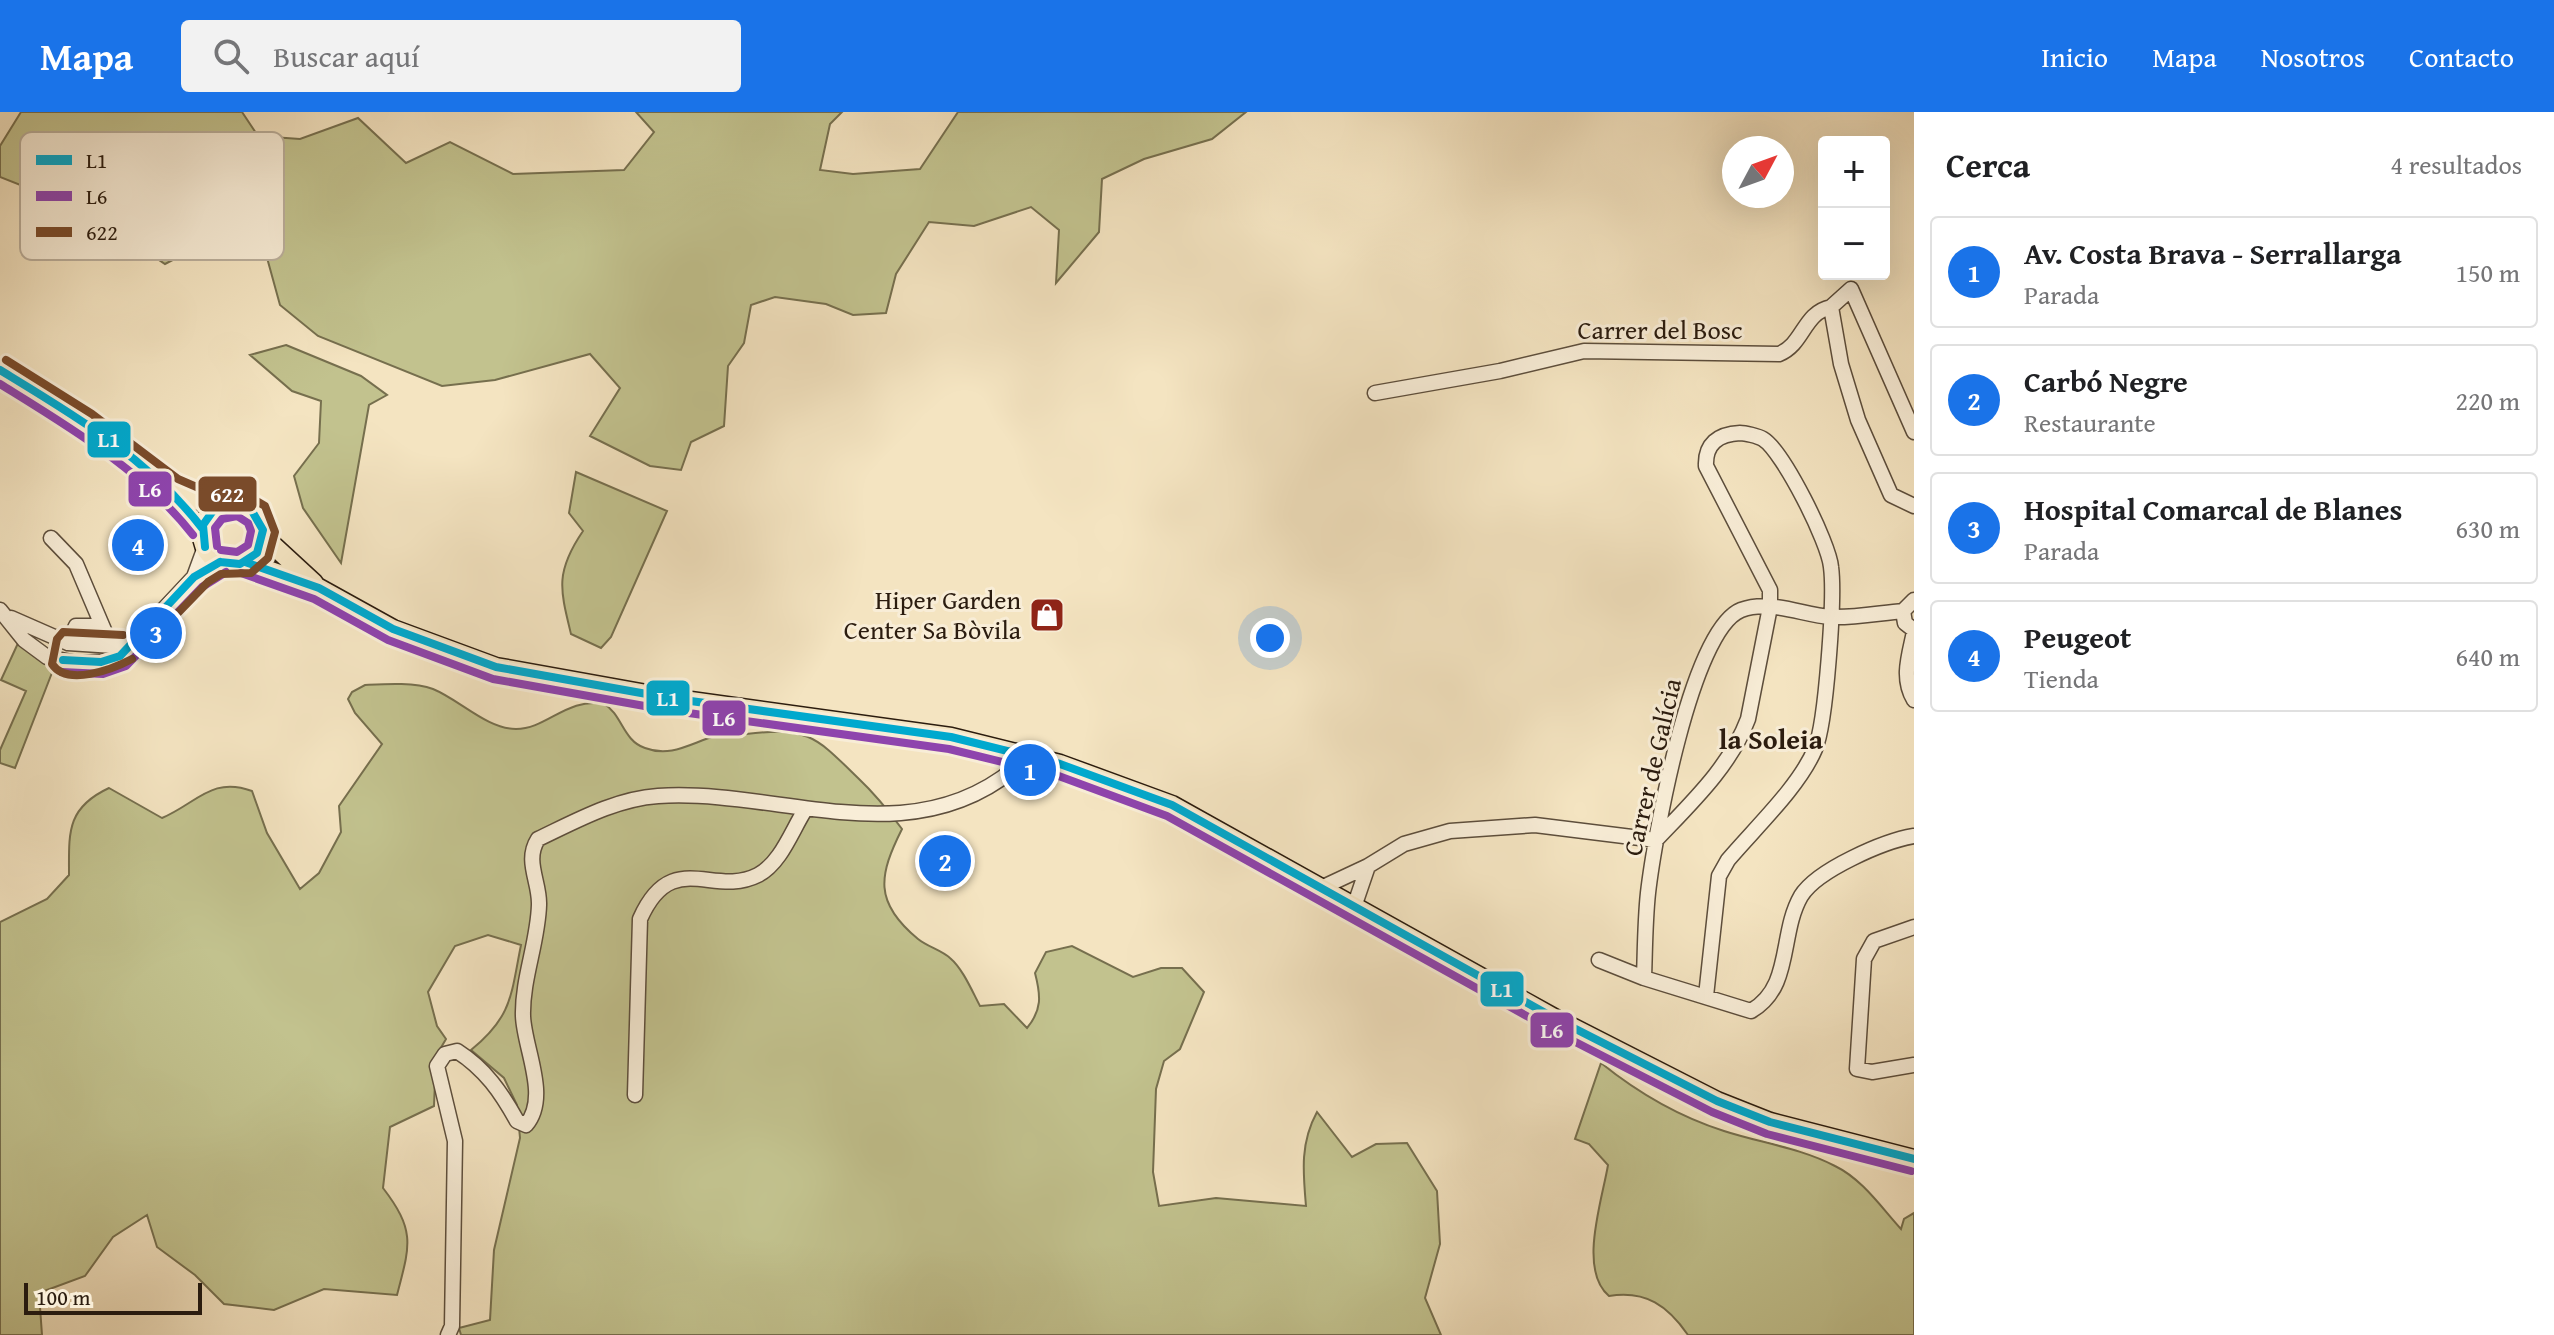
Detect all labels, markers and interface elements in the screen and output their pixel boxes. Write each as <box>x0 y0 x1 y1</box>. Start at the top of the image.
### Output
search box <box>181 20 741 92</box>
text: Mapa <box>40 28 133 84</box>
icon: search <box>209 34 253 78</box>
text: Buscar aquí <box>273 34 420 78</box>
text: Inicio <box>2041 36 2108 77</box>
text: Mapa <box>2152 36 2217 77</box>
text: Nosotros <box>2261 36 2365 77</box>
text: Contacto <box>2409 36 2514 77</box>
legend <box>20 132 284 260</box>
north arrow <box>1722 136 1794 208</box>
map controls <box>1818 136 1890 280</box>
button: + <box>1818 136 1890 208</box>
text: Cerca <box>1946 140 2030 189</box>
text: L1 <box>86 144 107 176</box>
text: 4 resultados <box>2391 145 2522 184</box>
text: L6 <box>86 180 107 212</box>
button: − <box>1818 208 1890 280</box>
text: 622 <box>86 216 118 248</box>
text: Av. Costa Brava - Serrallarga <box>2024 231 2402 275</box>
text: 1 <box>1967 253 1981 292</box>
text: 150 m <box>2455 253 2520 292</box>
text: Parada <box>2024 275 2099 314</box>
street label: Carrer del Bosc <box>1577 310 1743 349</box>
text: Carbó Negre <box>2024 359 2188 403</box>
text: 2 <box>1967 381 1981 420</box>
text: 220 m <box>2455 381 2520 420</box>
text: Restaurante <box>2024 403 2156 442</box>
line badge: L1 <box>86 420 132 459</box>
text: L1 <box>98 423 120 455</box>
line badge: L6 <box>127 470 173 508</box>
text: L6 <box>139 473 161 505</box>
line badge: 622 <box>197 475 258 513</box>
text: 622 <box>210 478 244 510</box>
text: Hospital Comarcal de Blanes <box>2024 487 2402 531</box>
text: 3 <box>1967 509 1981 548</box>
text: 630 m <box>2455 509 2520 548</box>
pin: 4 <box>112 515 164 575</box>
text: Parada <box>2024 531 2099 570</box>
place label: Hiper Garden Center Sa Bòvila <box>844 580 1022 649</box>
shop icon: Hiper Garden Center Sa Bòvila <box>1028 596 1066 634</box>
pin: 3 <box>130 603 182 663</box>
text: Peugeot <box>2024 615 2131 659</box>
your location <box>1250 618 1290 658</box>
text: 4 <box>1967 637 1981 676</box>
text: 640 m <box>2455 637 2520 676</box>
text: Tienda <box>2024 659 2099 698</box>
street label: Carrer de Galícia <box>1612 674 1691 860</box>
line badge: L1 <box>645 679 691 717</box>
text: L1 <box>657 682 679 714</box>
line badge: L6 <box>701 699 747 737</box>
text: L6 <box>713 702 735 734</box>
district label: la Soleia <box>1719 718 1824 759</box>
pin: 1 <box>1004 740 1056 800</box>
pin: 2 <box>919 831 971 891</box>
line badge: L1 <box>1479 970 1525 1008</box>
text: L1 <box>1491 973 1513 1005</box>
line badge: L6 <box>1529 1011 1575 1049</box>
text: L6 <box>1541 1014 1563 1046</box>
scale bar <box>24 1279 202 1315</box>
text: 100 m <box>36 1281 91 1313</box>

